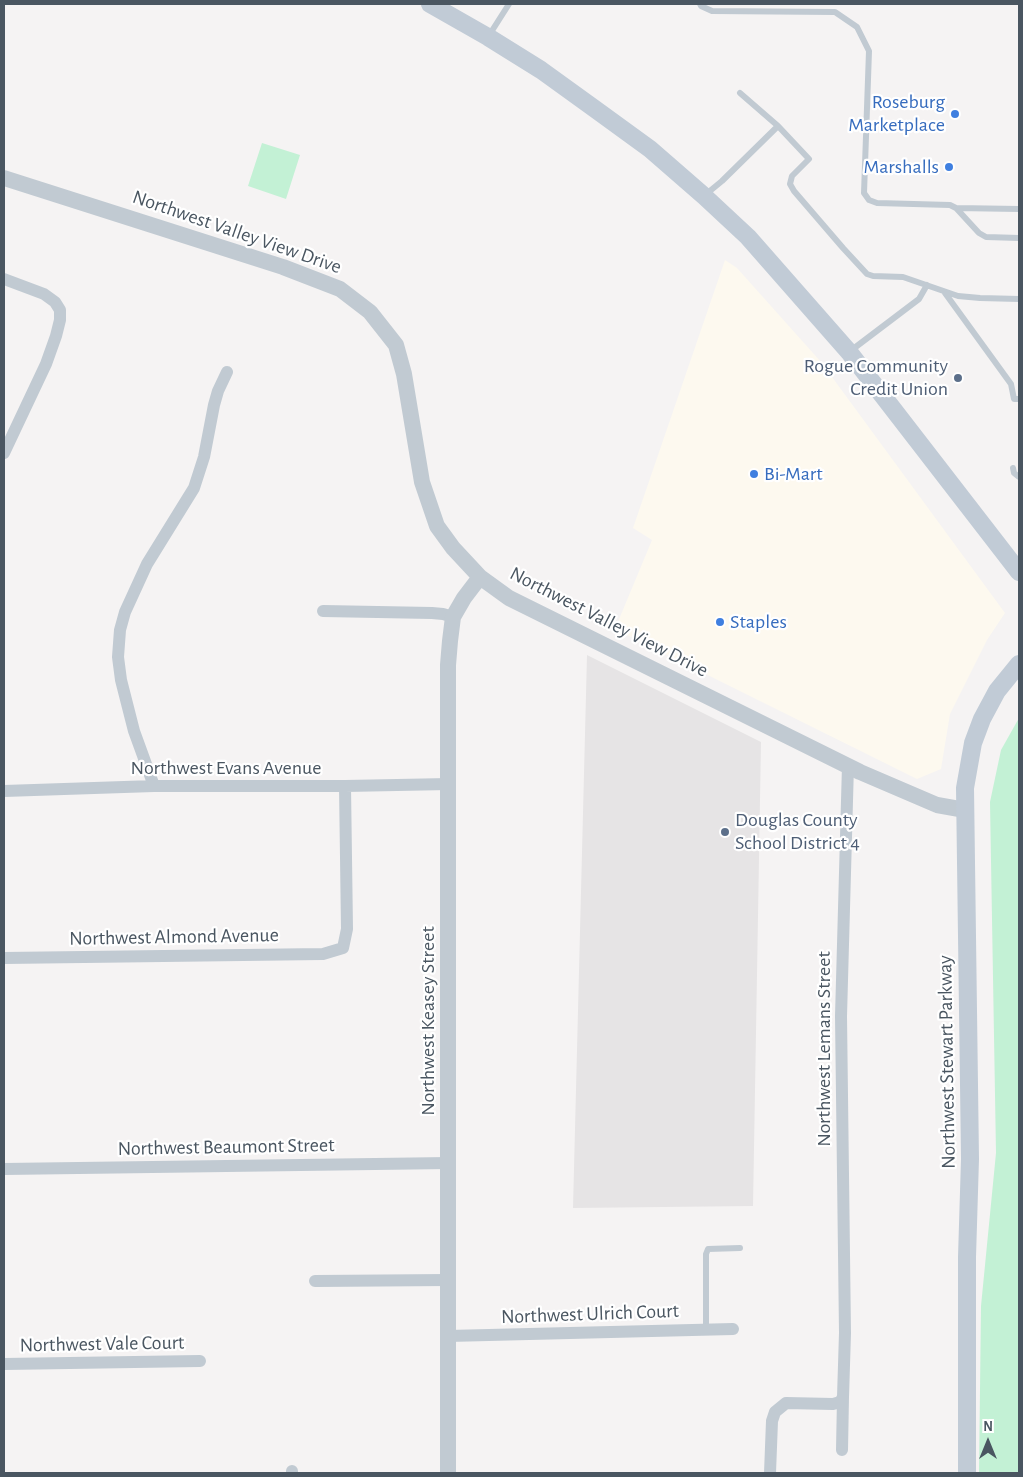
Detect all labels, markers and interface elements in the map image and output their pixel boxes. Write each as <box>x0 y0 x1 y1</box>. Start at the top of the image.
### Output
place label: Roseburg Marketplace <box>848 90 945 137</box>
marker: Roseburg Marketplace <box>949 108 961 120</box>
place label: Marshalls <box>864 155 939 179</box>
marker: Marshalls <box>943 161 955 173</box>
street label: Northwest Valley View Drive <box>129 185 345 279</box>
place label: Rogue Community Credit Union <box>804 354 948 401</box>
marker: Rogue Community Credit Union <box>952 372 964 384</box>
place label: Bi-Mart <box>764 462 823 486</box>
marker: Bi-Mart <box>748 468 760 480</box>
street label: Northwest Valley View Drive <box>506 562 712 682</box>
place label: Staples <box>730 610 787 634</box>
marker: Staples <box>714 616 726 628</box>
street label: Northwest Evans Avenue <box>131 756 321 780</box>
place label: Douglas County School District 4 <box>735 808 860 855</box>
marker: Douglas County School District 4 <box>719 826 731 838</box>
street label: Northwest Almond Avenue <box>69 923 279 951</box>
street label: Northwest Keasey Street <box>416 926 440 1116</box>
street label: Northwest Lemans Street <box>812 951 836 1147</box>
street label: Northwest Stewart Parkway <box>933 955 961 1169</box>
street label: Northwest Beaumont Street <box>117 1133 335 1161</box>
street label: Northwest Ulrich Court <box>501 1299 679 1329</box>
street label: Northwest Vale Court <box>19 1331 185 1357</box>
north arrow <box>963 1417 1013 1467</box>
text: N <box>983 1420 993 1434</box>

